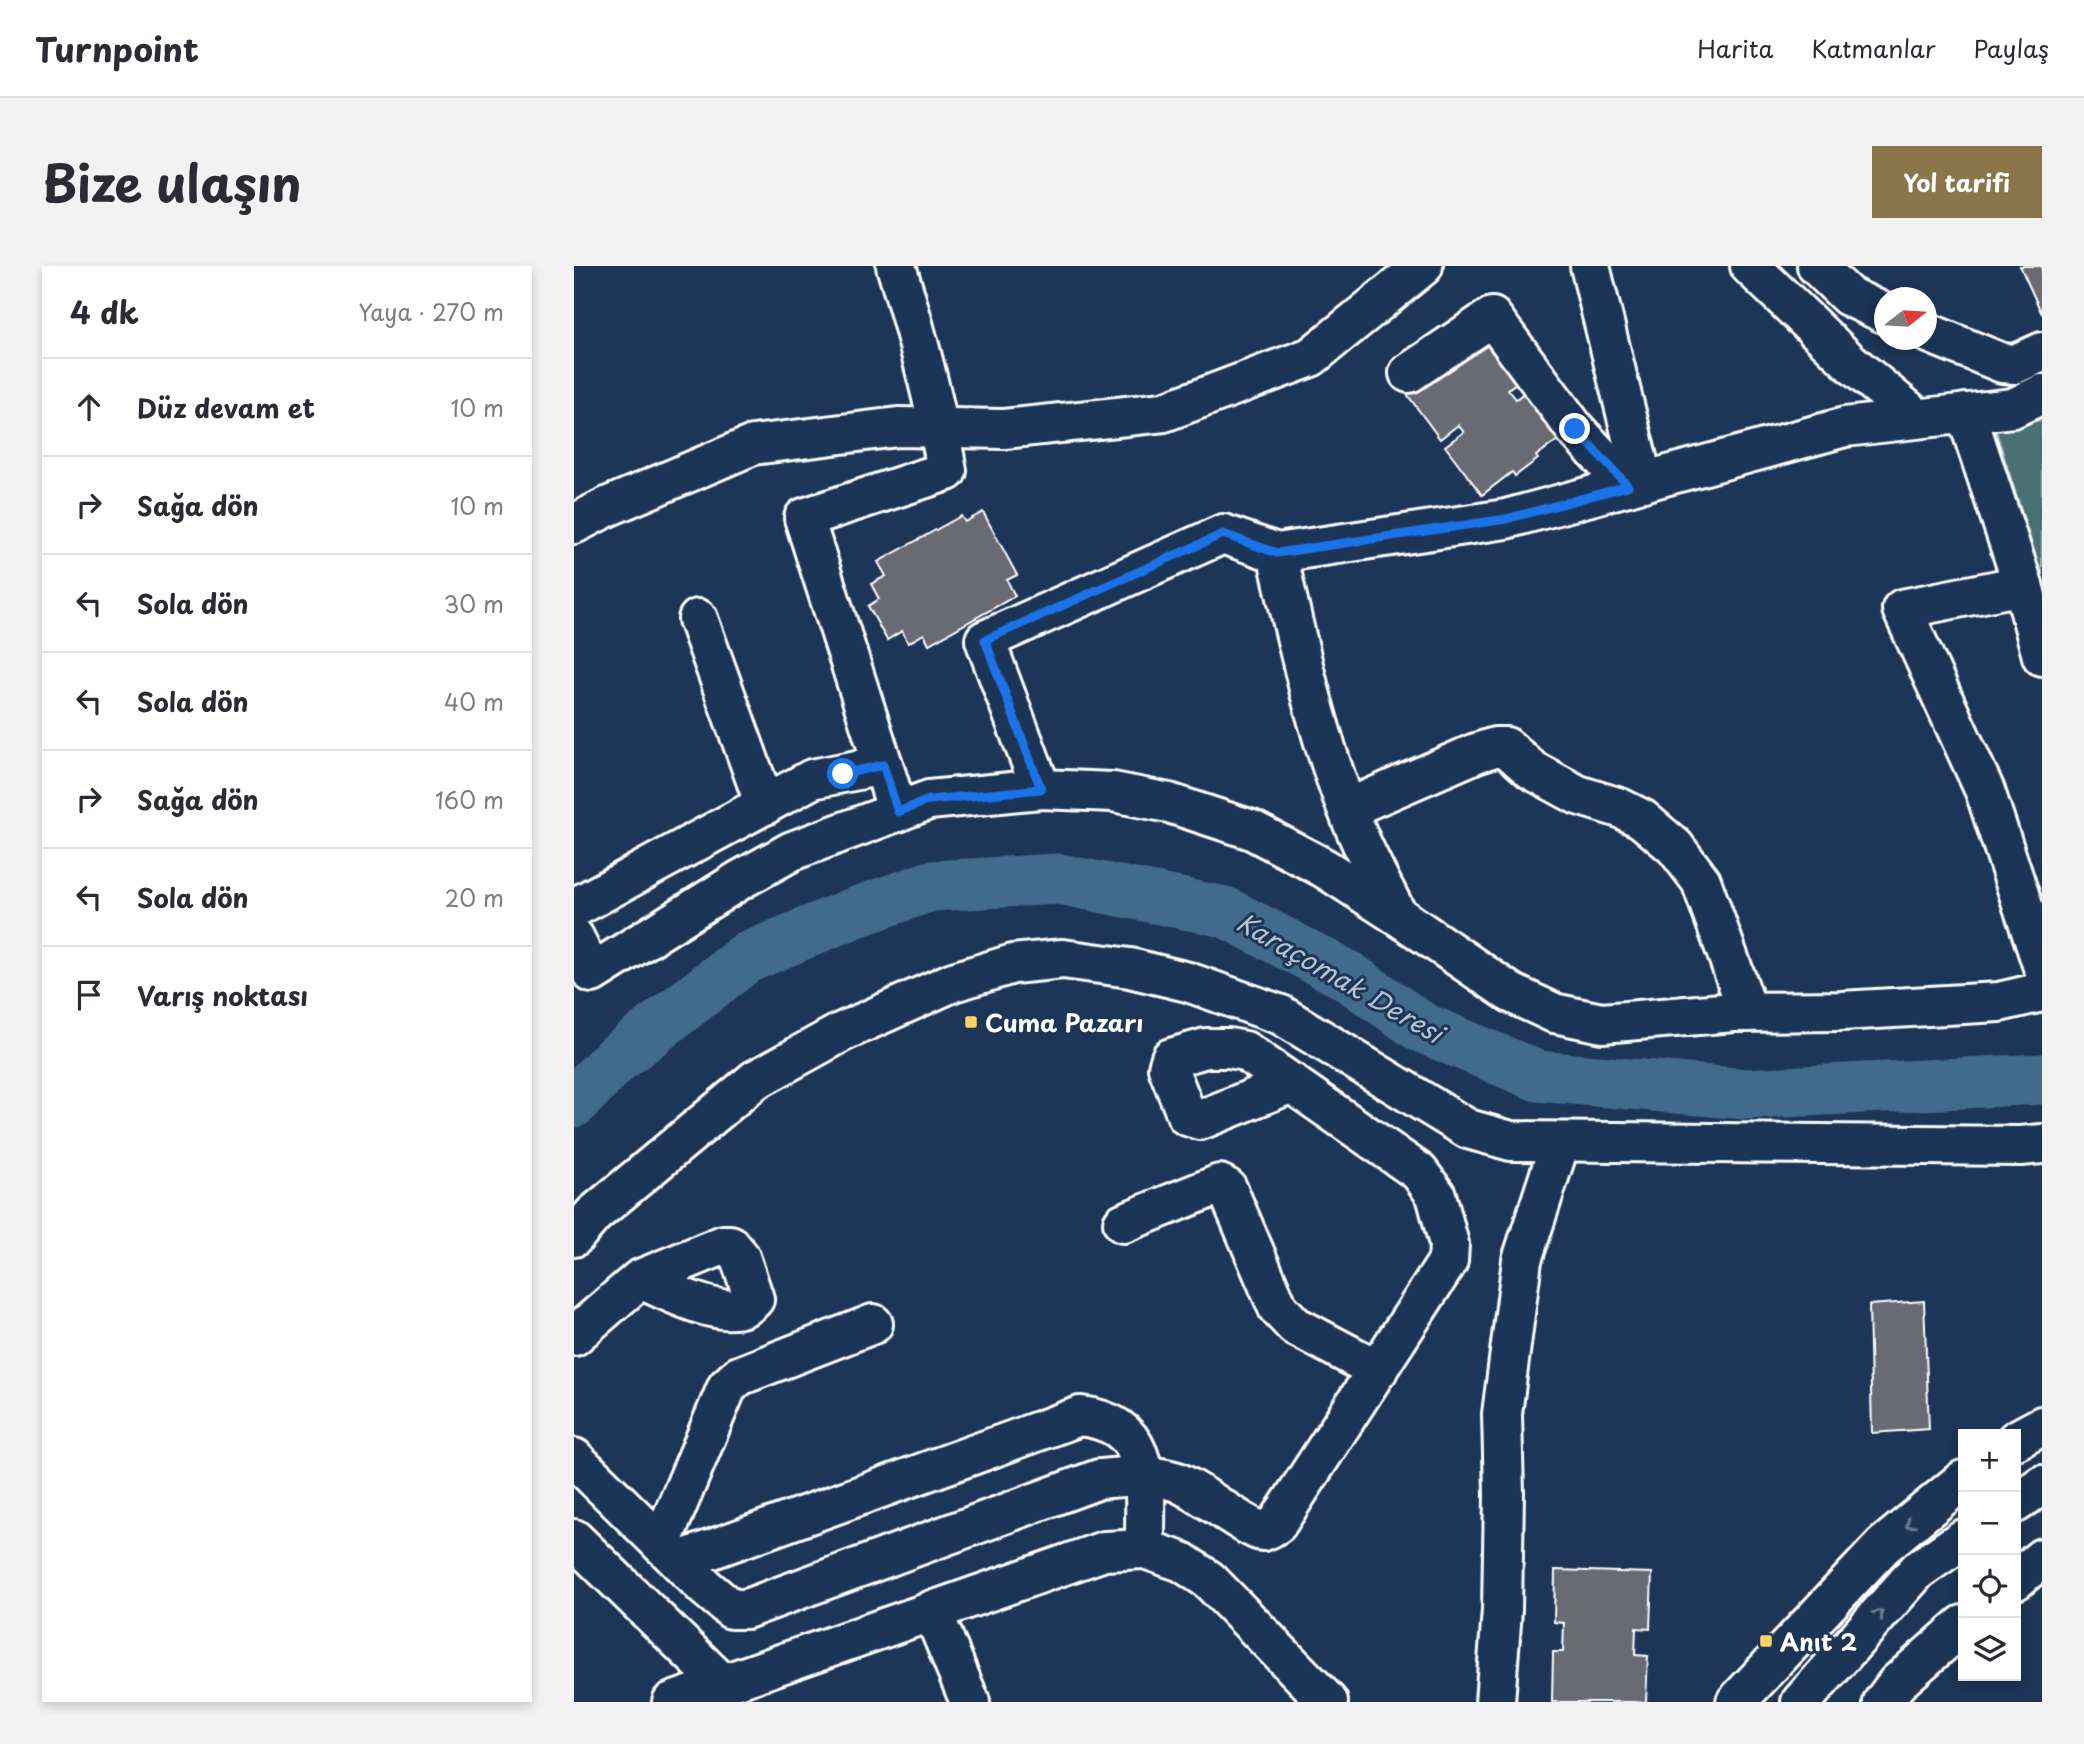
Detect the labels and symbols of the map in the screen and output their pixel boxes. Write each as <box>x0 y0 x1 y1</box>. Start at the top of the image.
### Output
north arrow <box>1874 287 1937 350</box>
route end <box>1559 413 1590 444</box>
route start <box>827 758 858 789</box>
water label: Karaçomak Deresi <box>1230 902 1453 1054</box>
place label: Cuma Pazarı <box>985 1004 1143 1040</box>
marker: Cuma Pazarı <box>963 1014 979 1030</box>
one-way arrow <box>1906 1516 1919 1528</box>
one-way arrow <box>1871 1609 1883 1622</box>
place label: Anıt 2 <box>1780 1623 1857 1659</box>
marker: Anıt 2 <box>1758 1633 1774 1649</box>

